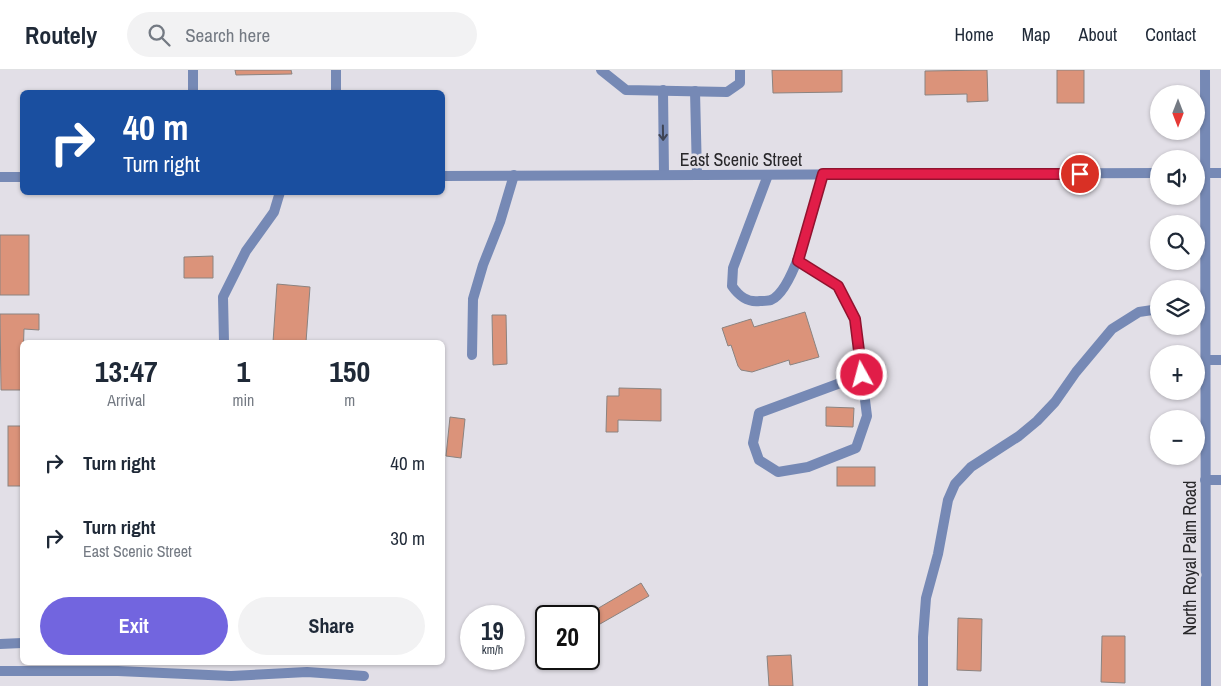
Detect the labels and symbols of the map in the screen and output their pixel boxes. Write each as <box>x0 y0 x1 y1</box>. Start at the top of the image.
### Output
north arrow <box>1150 85 1205 140</box>
one-way arrow <box>659 124 668 140</box>
street label: East Scenic Street <box>680 147 802 172</box>
pin <box>1059 153 1101 195</box>
position arrow <box>835 348 887 400</box>
street label: North Royal Palm Road <box>1177 480 1202 636</box>
speed limit sign: 20 <box>535 605 600 670</box>

